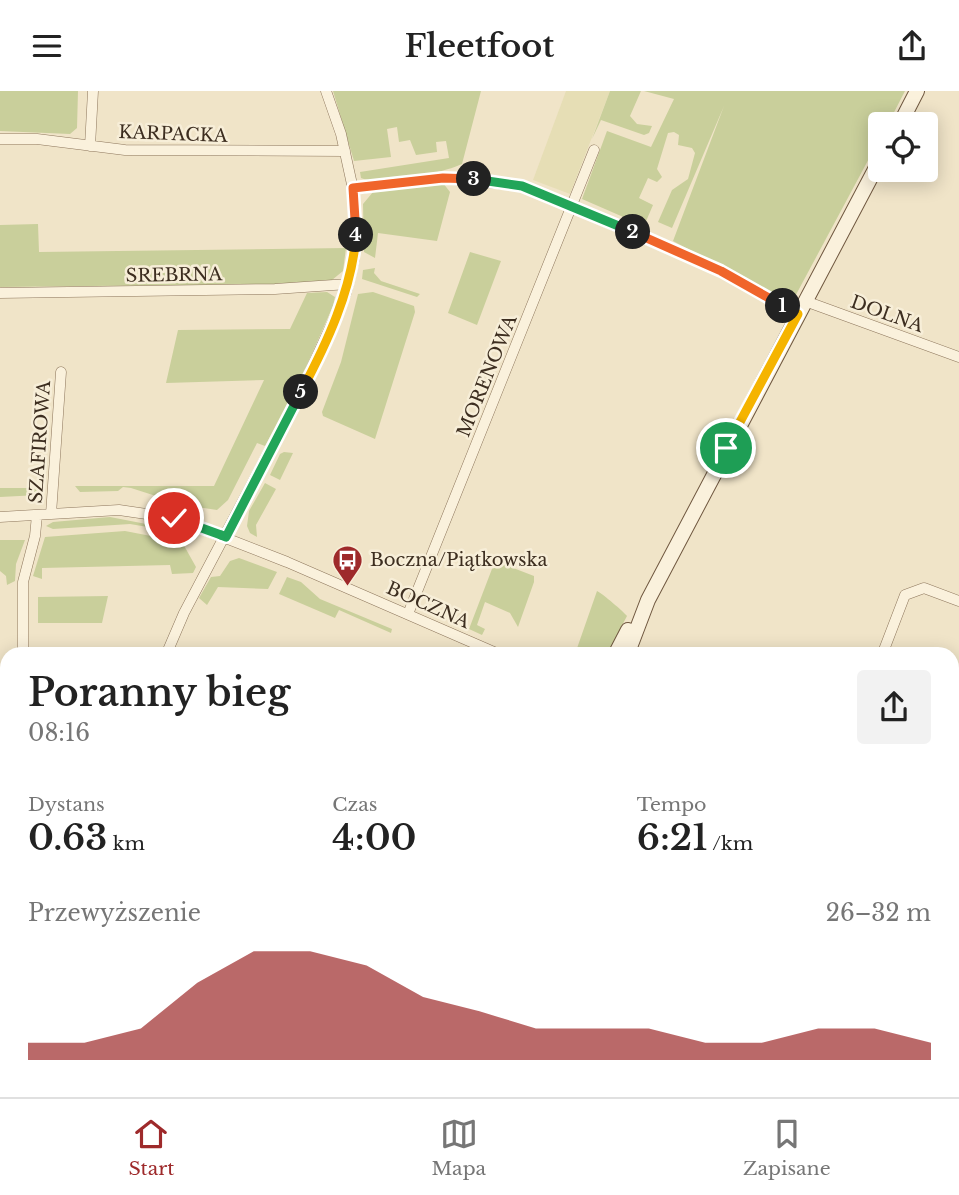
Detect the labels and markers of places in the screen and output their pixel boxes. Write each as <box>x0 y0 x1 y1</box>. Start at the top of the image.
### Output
pin: 3 <box>456 161 491 197</box>
pin: 2 <box>616 215 650 249</box>
pin: 4 <box>338 218 374 253</box>
pin: 1 <box>766 289 800 323</box>
pin: 5 <box>284 375 318 409</box>
pin <box>696 418 756 478</box>
pin <box>144 488 204 548</box>
bus stop icon: Boczna/Piątkowska <box>330 543 364 587</box>
place label: Boczna/Piątkowska <box>370 549 547 571</box>

